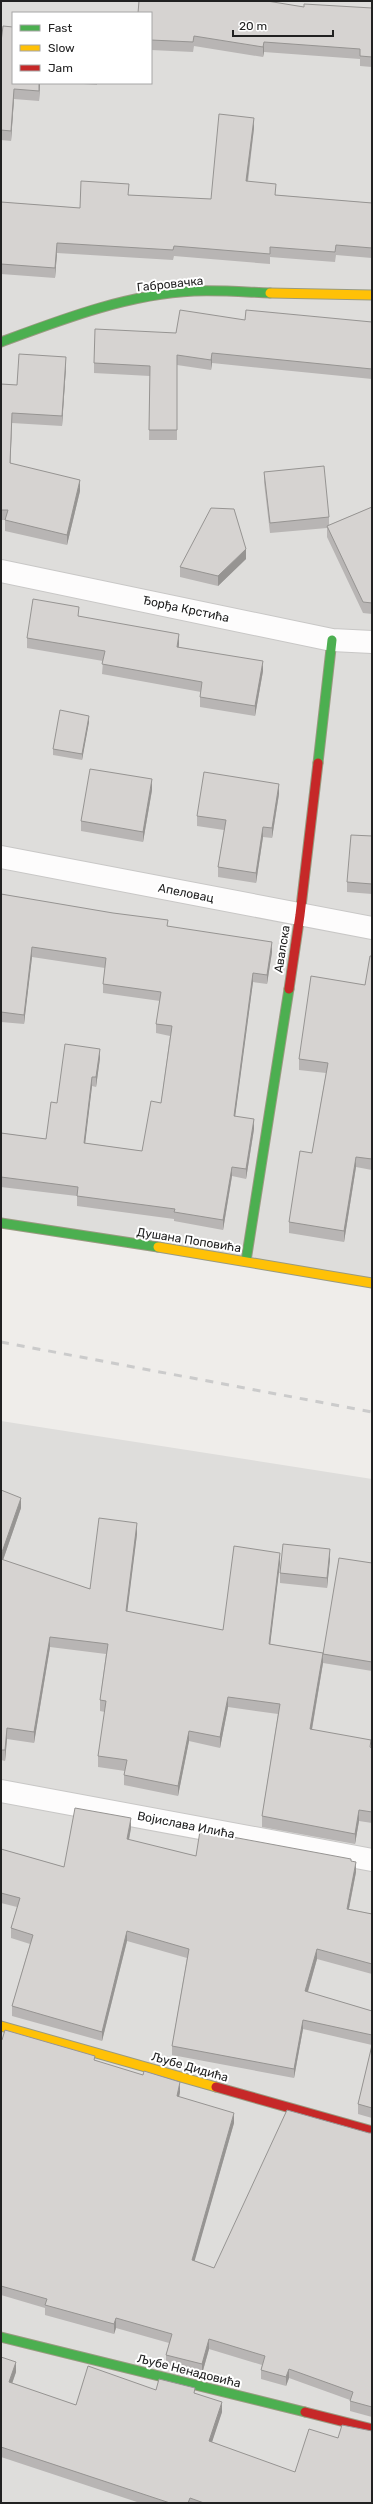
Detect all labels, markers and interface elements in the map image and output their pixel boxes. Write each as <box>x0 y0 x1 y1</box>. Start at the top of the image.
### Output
legend <box>12 12 152 84</box>
scale bar <box>233 12 333 38</box>
text: 20 m <box>239 19 267 33</box>
text: Fast <box>48 21 72 35</box>
text: Slow <box>48 41 75 55</box>
text: Jam <box>48 61 73 75</box>
street label: Габровачка <box>136 274 204 294</box>
street label: Ђорђа Крстића <box>141 593 231 625</box>
street label: Апеловац <box>157 881 216 905</box>
street label: Авалска <box>271 924 293 974</box>
street label: Душана Поповића <box>136 1225 242 1255</box>
street label: Војислава Илића <box>136 1809 236 1841</box>
street label: Љубе Дидића <box>150 2049 230 2085</box>
street label: Љубе Ненадовића <box>136 2351 242 2391</box>

